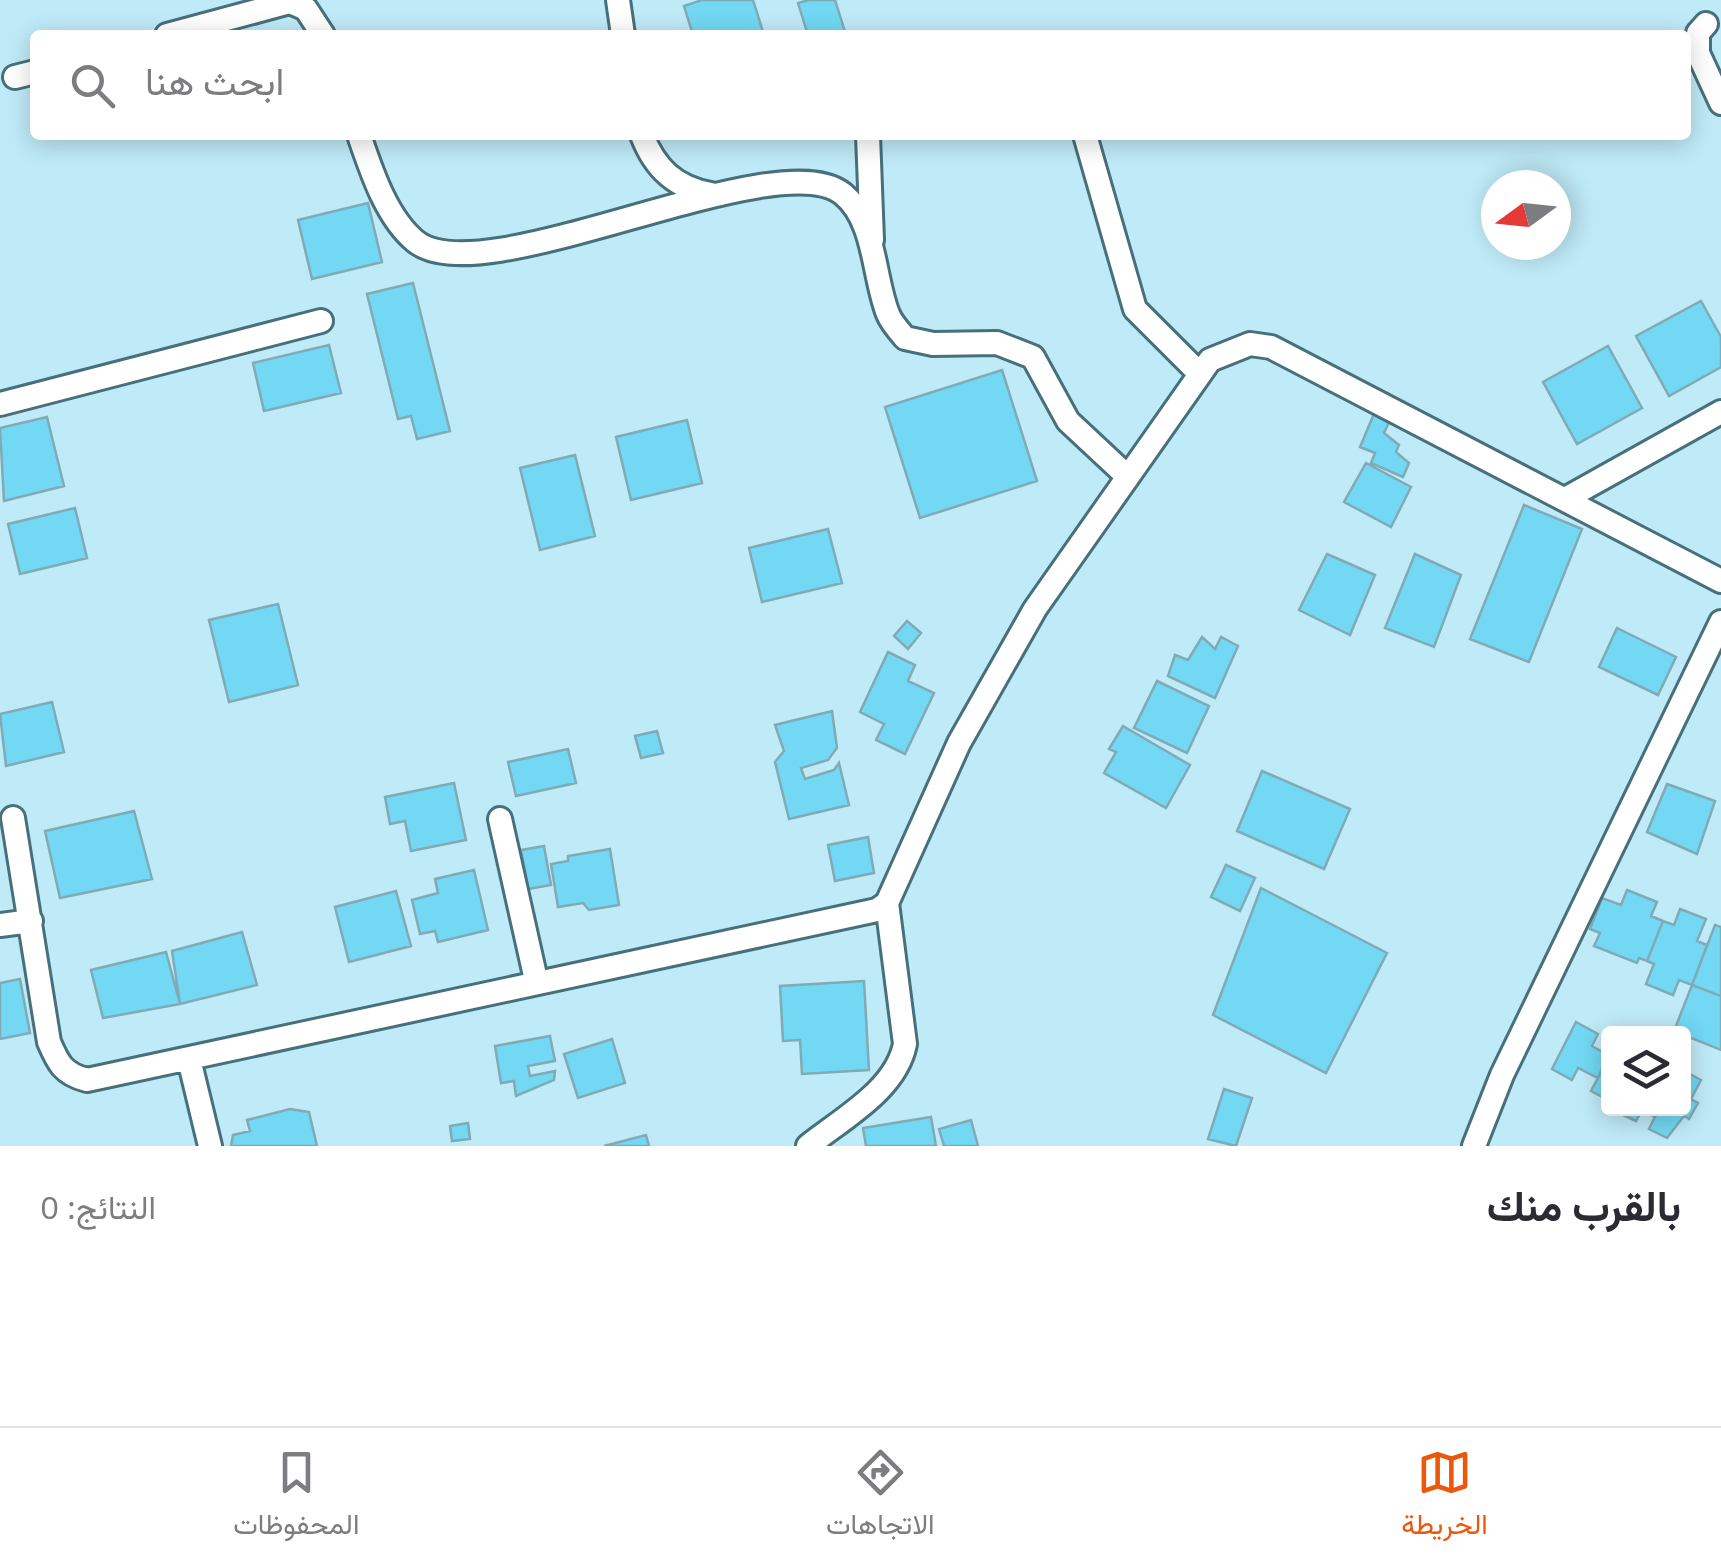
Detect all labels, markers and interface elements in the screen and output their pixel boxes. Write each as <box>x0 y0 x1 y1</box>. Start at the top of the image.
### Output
search box <box>30 30 1691 140</box>
text: ابحث هنا <box>145 56 284 105</box>
icon: search <box>65 58 120 113</box>
north arrow <box>1481 170 1571 260</box>
map controls <box>1601 1026 1691 1116</box>
button: layers <box>1601 1026 1691 1116</box>
text: بالقرب منك <box>1487 1178 1681 1233</box>
text: النتائج: 0 <box>40 1186 156 1228</box>
tab: المحفوظات <box>233 1445 359 1549</box>
tab: الاتجاهات <box>826 1445 935 1549</box>
tab: الخريطة <box>1401 1445 1488 1549</box>

